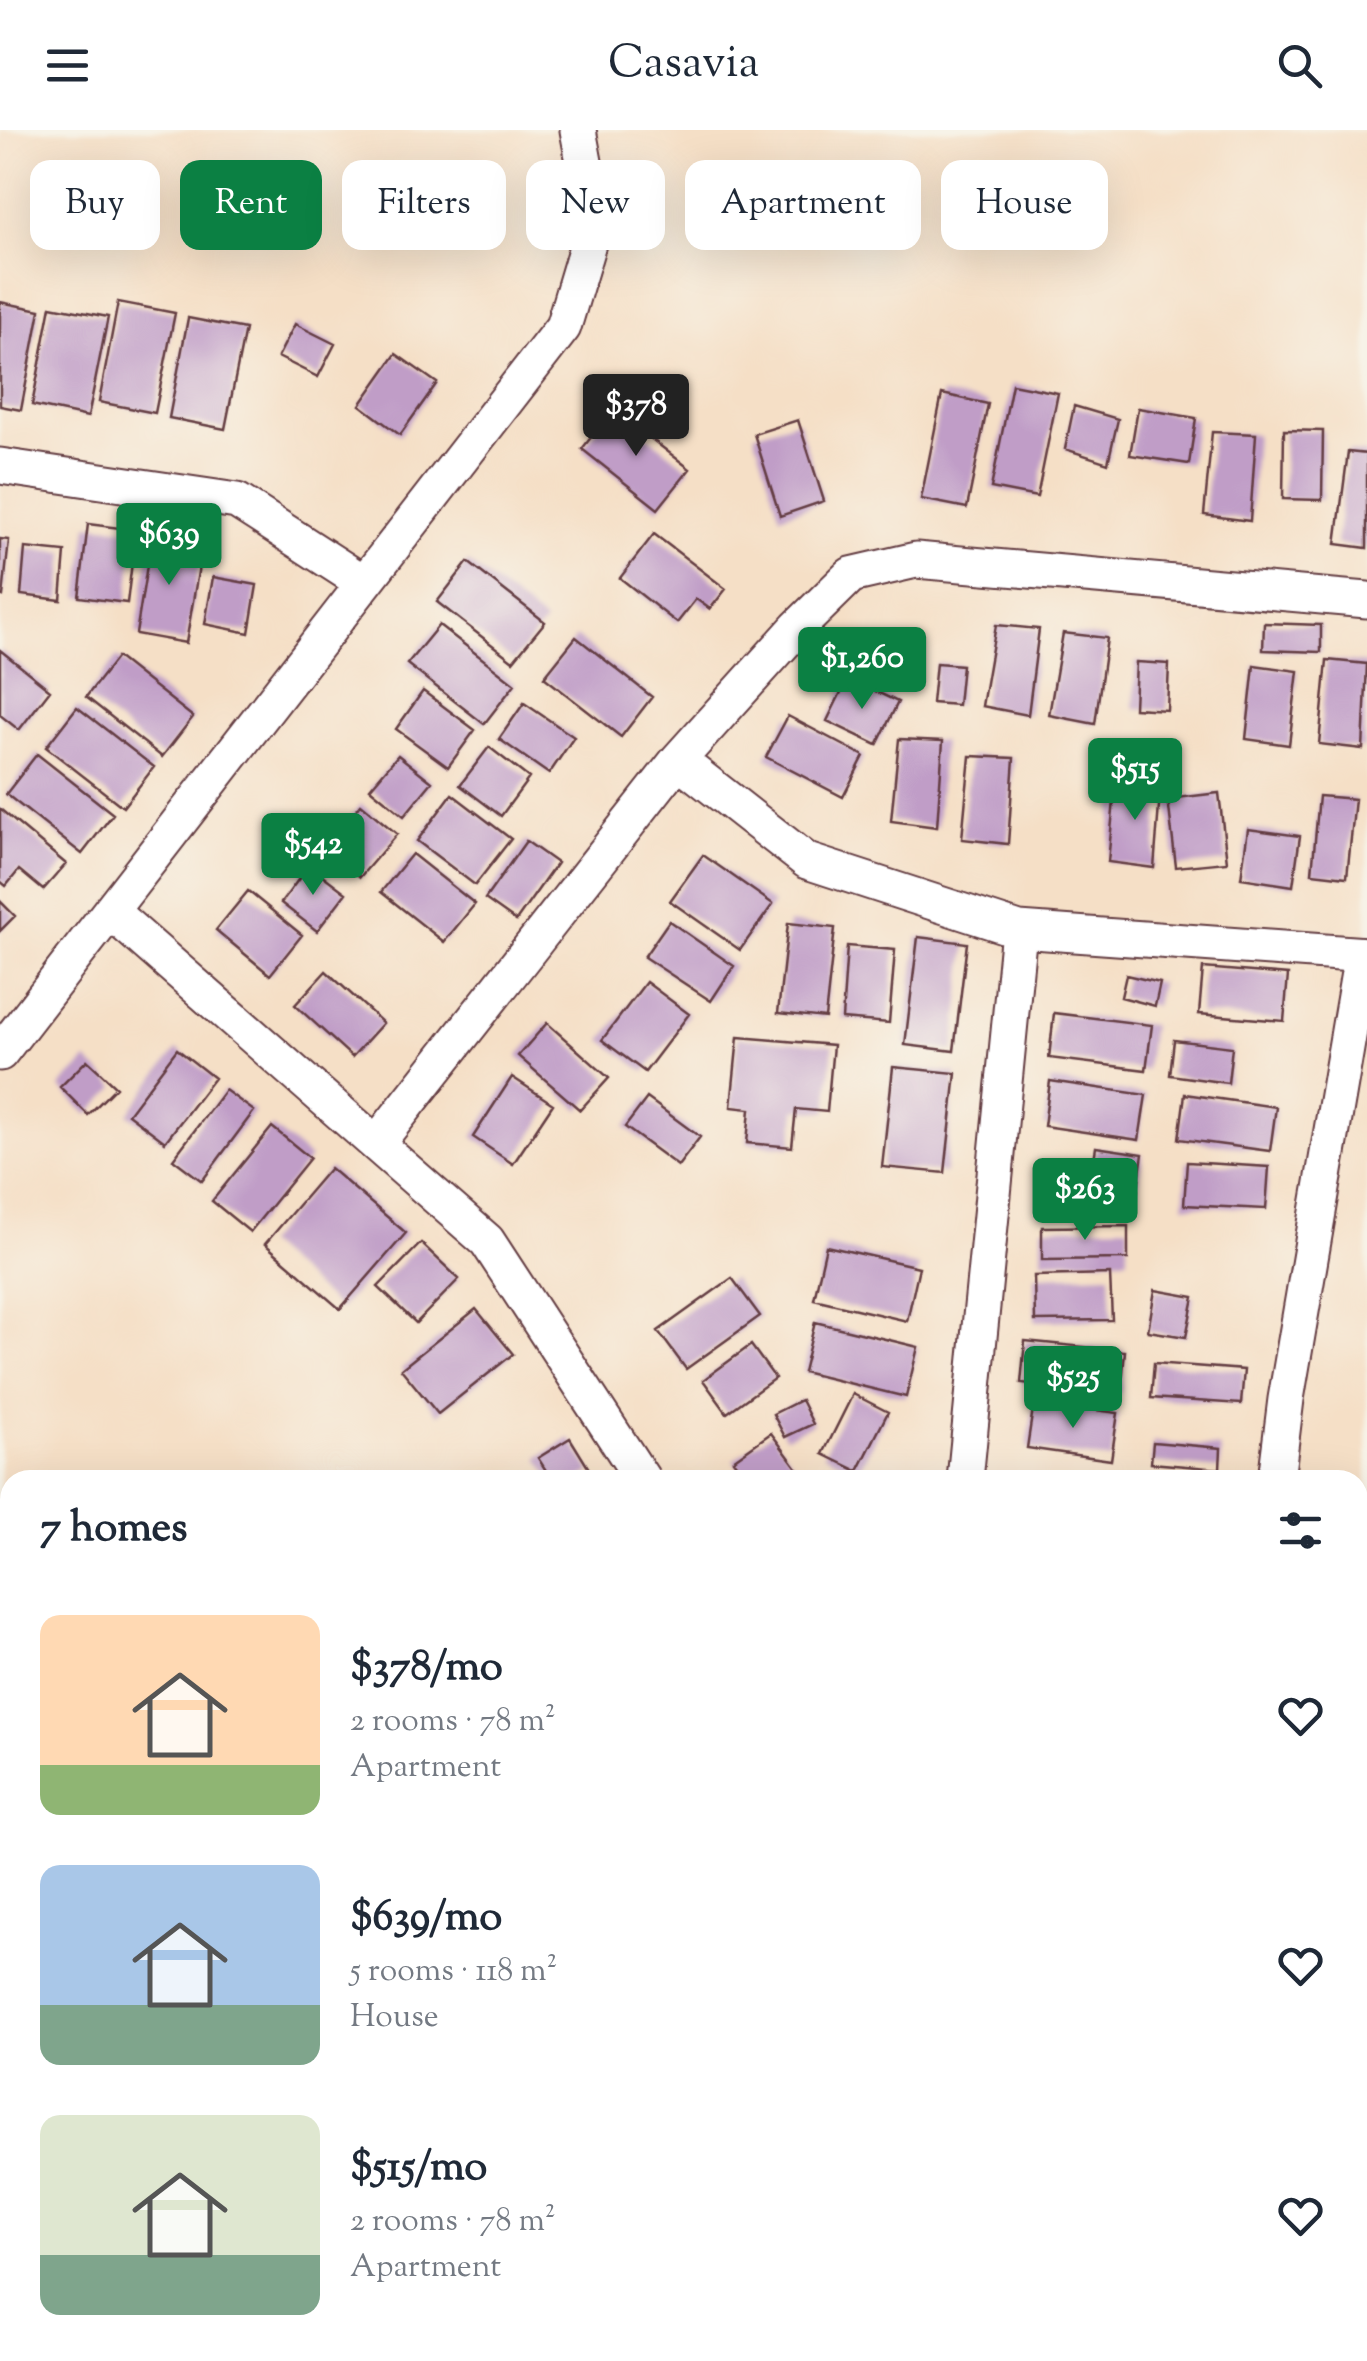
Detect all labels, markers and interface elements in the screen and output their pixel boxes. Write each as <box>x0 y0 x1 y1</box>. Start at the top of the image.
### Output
text: Casavia <box>608 33 759 98</box>
icon: menu <box>40 38 95 93</box>
icon: search <box>1272 38 1327 93</box>
chip: Buy <box>30 160 160 250</box>
chip: Rent <box>180 160 322 250</box>
chip: Filters <box>342 160 506 250</box>
chip: New <box>526 160 665 250</box>
chip: Apartment <box>685 160 921 250</box>
chip: House <box>941 160 1108 250</box>
pin: $378 <box>577 374 695 459</box>
text: $378 <box>605 383 667 429</box>
pin: $639 <box>110 503 228 588</box>
text: $639 <box>138 512 200 558</box>
pin: $1,260 <box>781 627 943 712</box>
text: $1,260 <box>820 636 904 682</box>
pin: $515 <box>1076 738 1194 823</box>
text: $515 <box>1110 747 1160 793</box>
pin: $542 <box>254 813 372 898</box>
text: $542 <box>283 822 343 868</box>
pin: $263 <box>1026 1158 1144 1243</box>
text: $263 <box>1055 1167 1115 1213</box>
pin: $525 <box>1014 1346 1132 1431</box>
text: $525 <box>1046 1355 1100 1401</box>
text: 7 homes <box>40 1500 188 1560</box>
icon: filters <box>1273 1503 1328 1558</box>
text: $378/mo <box>350 1639 503 1699</box>
icon: home <box>120 1655 240 1775</box>
icon: heart <box>1273 1688 1328 1743</box>
text: 2 rooms · 78 m² <box>350 1699 556 1745</box>
text: Apartment <box>350 1745 501 1791</box>
text: $639/mo <box>350 1889 502 1949</box>
icon: home <box>120 1905 240 2025</box>
icon: heart <box>1273 1938 1328 1993</box>
text: 5 rooms · 118 m² <box>350 1949 557 1995</box>
text: House <box>350 1995 439 2041</box>
text: $515/mo <box>350 2139 487 2199</box>
icon: home <box>120 2155 240 2275</box>
icon: heart <box>1273 2188 1328 2243</box>
text: 2 rooms · 78 m² <box>350 2199 556 2245</box>
text: Apartment <box>350 2245 501 2291</box>

